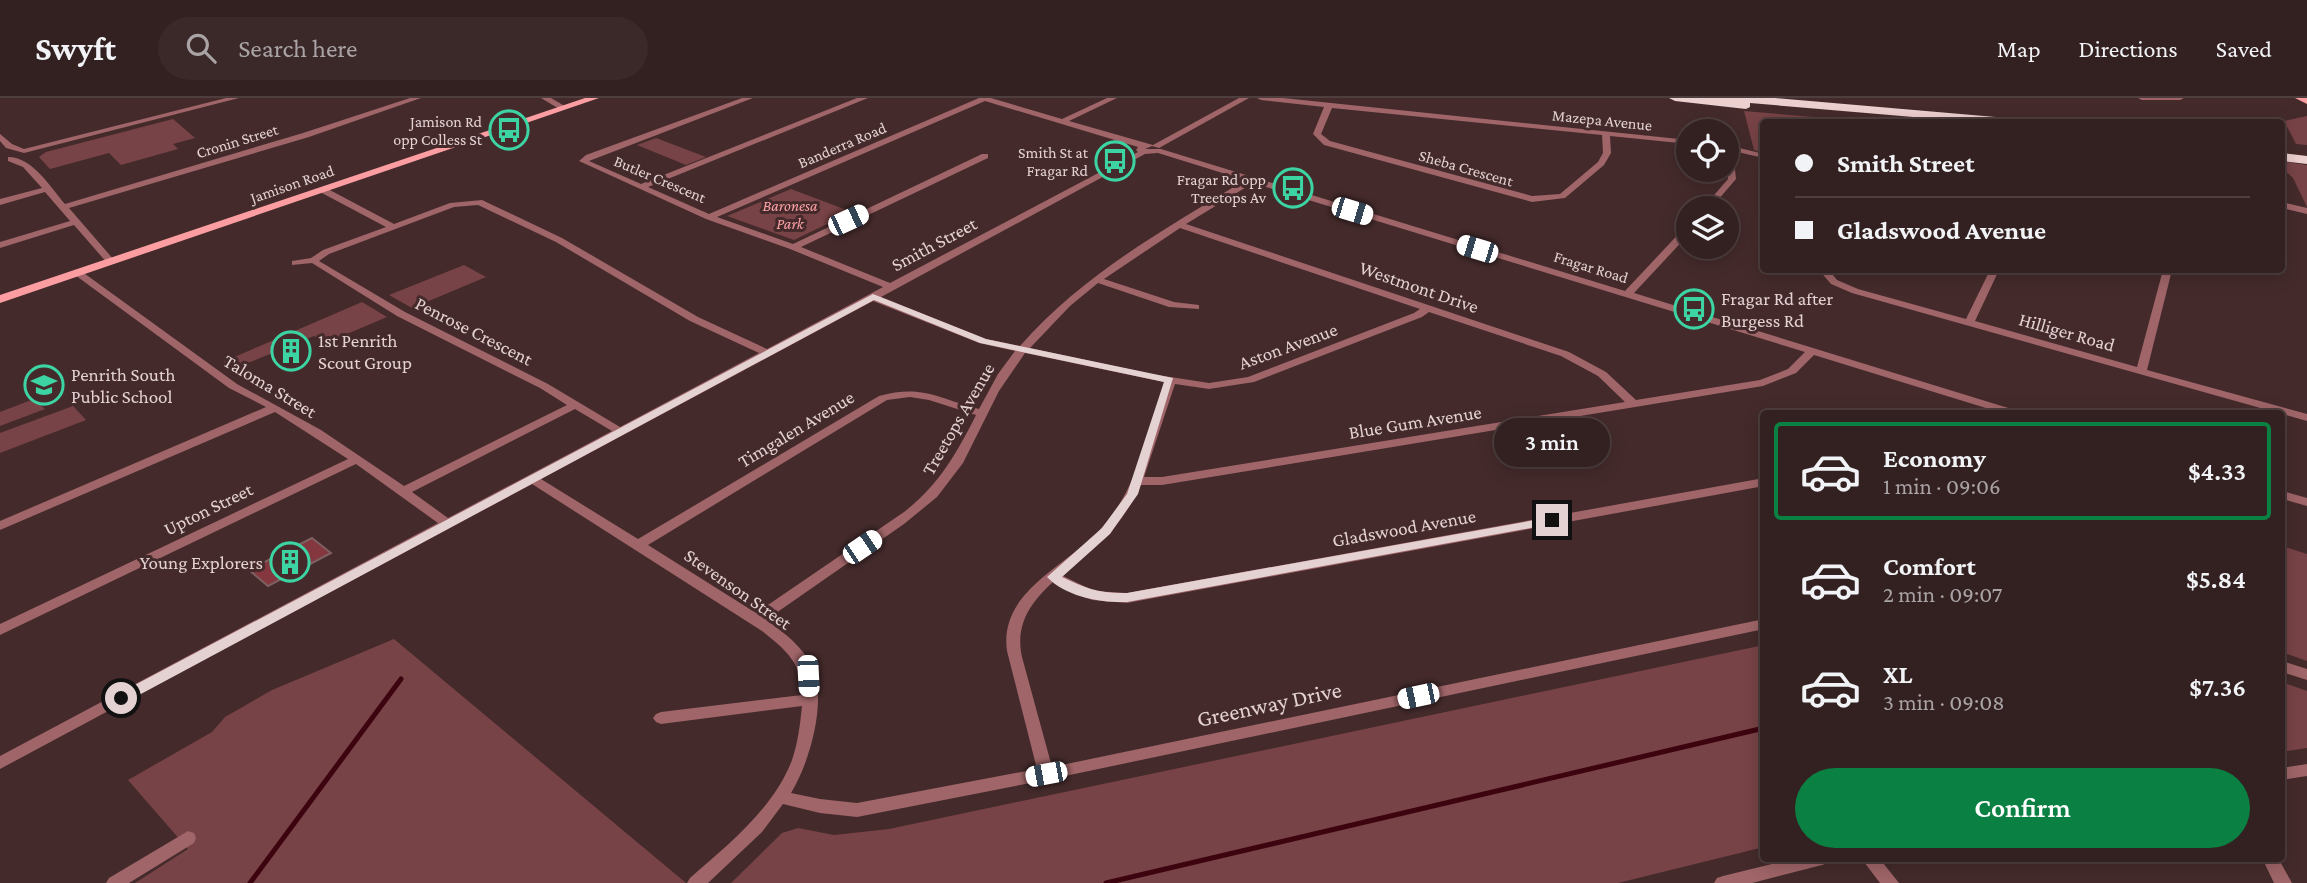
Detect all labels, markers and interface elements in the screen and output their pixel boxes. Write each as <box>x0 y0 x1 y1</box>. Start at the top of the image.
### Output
search box <box>158 17 648 80</box>
icon: search <box>182 29 220 67</box>
text: Swyft <box>35 30 116 67</box>
text: Search here <box>238 34 357 63</box>
text: Map <box>1997 35 2041 62</box>
text: Directions <box>2079 35 2178 62</box>
text: Saved <box>2216 35 2272 62</box>
street label: Mazepa Avenue <box>1551 106 1653 135</box>
bus stop icon: Jamison Rd opp Colless St <box>488 109 530 151</box>
place label: Jamison Rd opp Colless St <box>393 113 483 149</box>
street label: Banderra Road <box>795 119 889 171</box>
map controls <box>1676 119 1739 259</box>
button: locate <box>1676 119 1739 182</box>
street label: Cronin Street <box>194 120 281 161</box>
bus stop icon: Smith St at Fragar Rd <box>1094 140 1136 182</box>
place label: Smith St at Fragar Rd <box>1018 144 1089 180</box>
street label: Sheba Crescent <box>1417 146 1516 190</box>
text: Smith Street <box>1837 149 1975 178</box>
street label: Butler Crescent <box>612 152 709 206</box>
street label: Jamison Road <box>246 162 337 208</box>
bus stop icon: Fragar Rd opp Treetops Av <box>1272 167 1314 209</box>
place label: Fragar Rd opp Treetops Av <box>1177 171 1267 207</box>
car <box>1329 195 1376 227</box>
button: layers <box>1676 196 1739 259</box>
park label: Baronesa Park <box>762 197 818 232</box>
car <box>825 202 872 238</box>
street label: Smith Street <box>888 212 981 275</box>
text: Gladswood Avenue <box>1837 216 2046 245</box>
car <box>1454 233 1501 265</box>
street label: Fragar Road <box>1552 248 1631 287</box>
street label: Westmont Drive <box>1357 257 1481 317</box>
bus stop icon: Fragar Rd after Burgess Rd <box>1673 288 1715 330</box>
place label: Fragar Rd after Burgess Rd <box>1721 288 1833 331</box>
street label: Penrose Crescent <box>412 292 537 370</box>
street label: Hilliger Road <box>2017 308 2117 356</box>
street label: Aston Avenue <box>1236 318 1340 374</box>
building icon: 1st Penrith Scout Group <box>270 330 312 372</box>
place label: 1st Penrith Scout Group <box>318 330 412 373</box>
street label: Taloma Street <box>220 350 321 422</box>
street label: Treetops Avenue <box>917 359 999 479</box>
school or university icon: Penrith South Public School <box>23 364 65 406</box>
place label: Penrith South Public School <box>71 364 175 407</box>
street label: Timgalen Avenue <box>734 386 858 472</box>
street label: Blue Gum Avenue <box>1347 401 1483 443</box>
callout: 3 min <box>1494 418 1610 468</box>
text: 3 min <box>1525 429 1579 455</box>
icon: car <box>1799 440 1862 503</box>
text: Economy <box>1883 444 1986 473</box>
text: $4.33 <box>2188 457 2246 486</box>
text: 1 min · 09:06 <box>1883 473 2001 499</box>
street label: Upton Street <box>160 478 256 540</box>
route end <box>1536 504 1568 536</box>
street label: Gladswood Avenue <box>1331 505 1477 551</box>
car <box>839 527 886 567</box>
building icon: Young Explorers <box>269 541 311 583</box>
street label: Stevenson Street <box>681 544 796 634</box>
icon: car <box>1799 548 1862 611</box>
place label: Young Explorers <box>140 552 263 573</box>
text: Comfort <box>1883 552 1976 581</box>
text: $5.84 <box>2186 565 2246 594</box>
text: 2 min · 09:07 <box>1883 581 2002 607</box>
car <box>797 654 820 698</box>
icon: car <box>1799 656 1862 719</box>
text: XL <box>1883 660 1912 689</box>
text: $7.36 <box>2189 673 2246 702</box>
street label: Greenway Drive <box>1194 676 1344 732</box>
car <box>1396 681 1441 711</box>
route start <box>105 682 137 714</box>
text: 3 min · 09:08 <box>1883 689 2005 715</box>
car <box>1024 760 1069 788</box>
button: Confirm <box>1795 768 2250 848</box>

